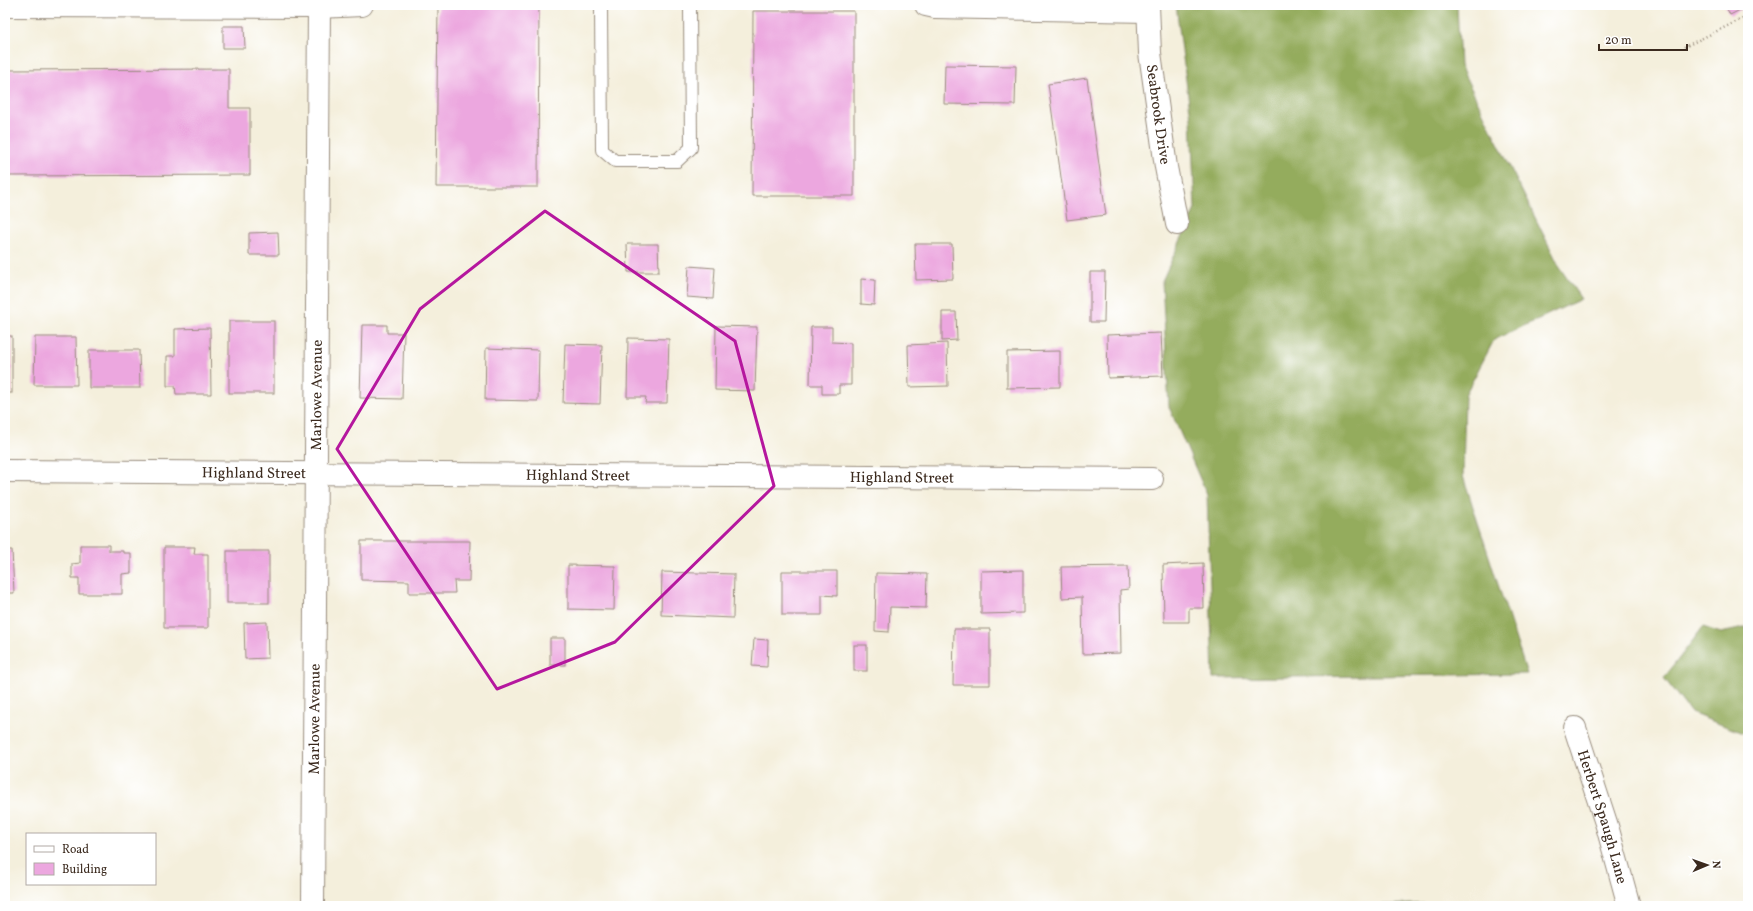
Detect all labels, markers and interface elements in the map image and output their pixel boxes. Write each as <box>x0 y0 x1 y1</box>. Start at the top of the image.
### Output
scale bar <box>1599 26 1687 52</box>
text: 20 m <box>1605 33 1632 49</box>
street label: Seabrook Drive <box>1140 63 1175 166</box>
street label: Marlowe Avenue <box>307 340 329 451</box>
street label: Highland Street <box>202 463 306 485</box>
street label: Highland Street <box>526 466 630 487</box>
street label: Highland Street <box>850 468 954 490</box>
street label: Marlowe Avenue <box>305 664 327 775</box>
street label: Herbert Spaugh Lane <box>1571 747 1631 887</box>
legend <box>26 833 156 885</box>
text: Road <box>62 842 89 858</box>
north arrow <box>1687 845 1727 885</box>
text: N <box>1708 860 1723 869</box>
text: Building <box>62 862 107 878</box>

